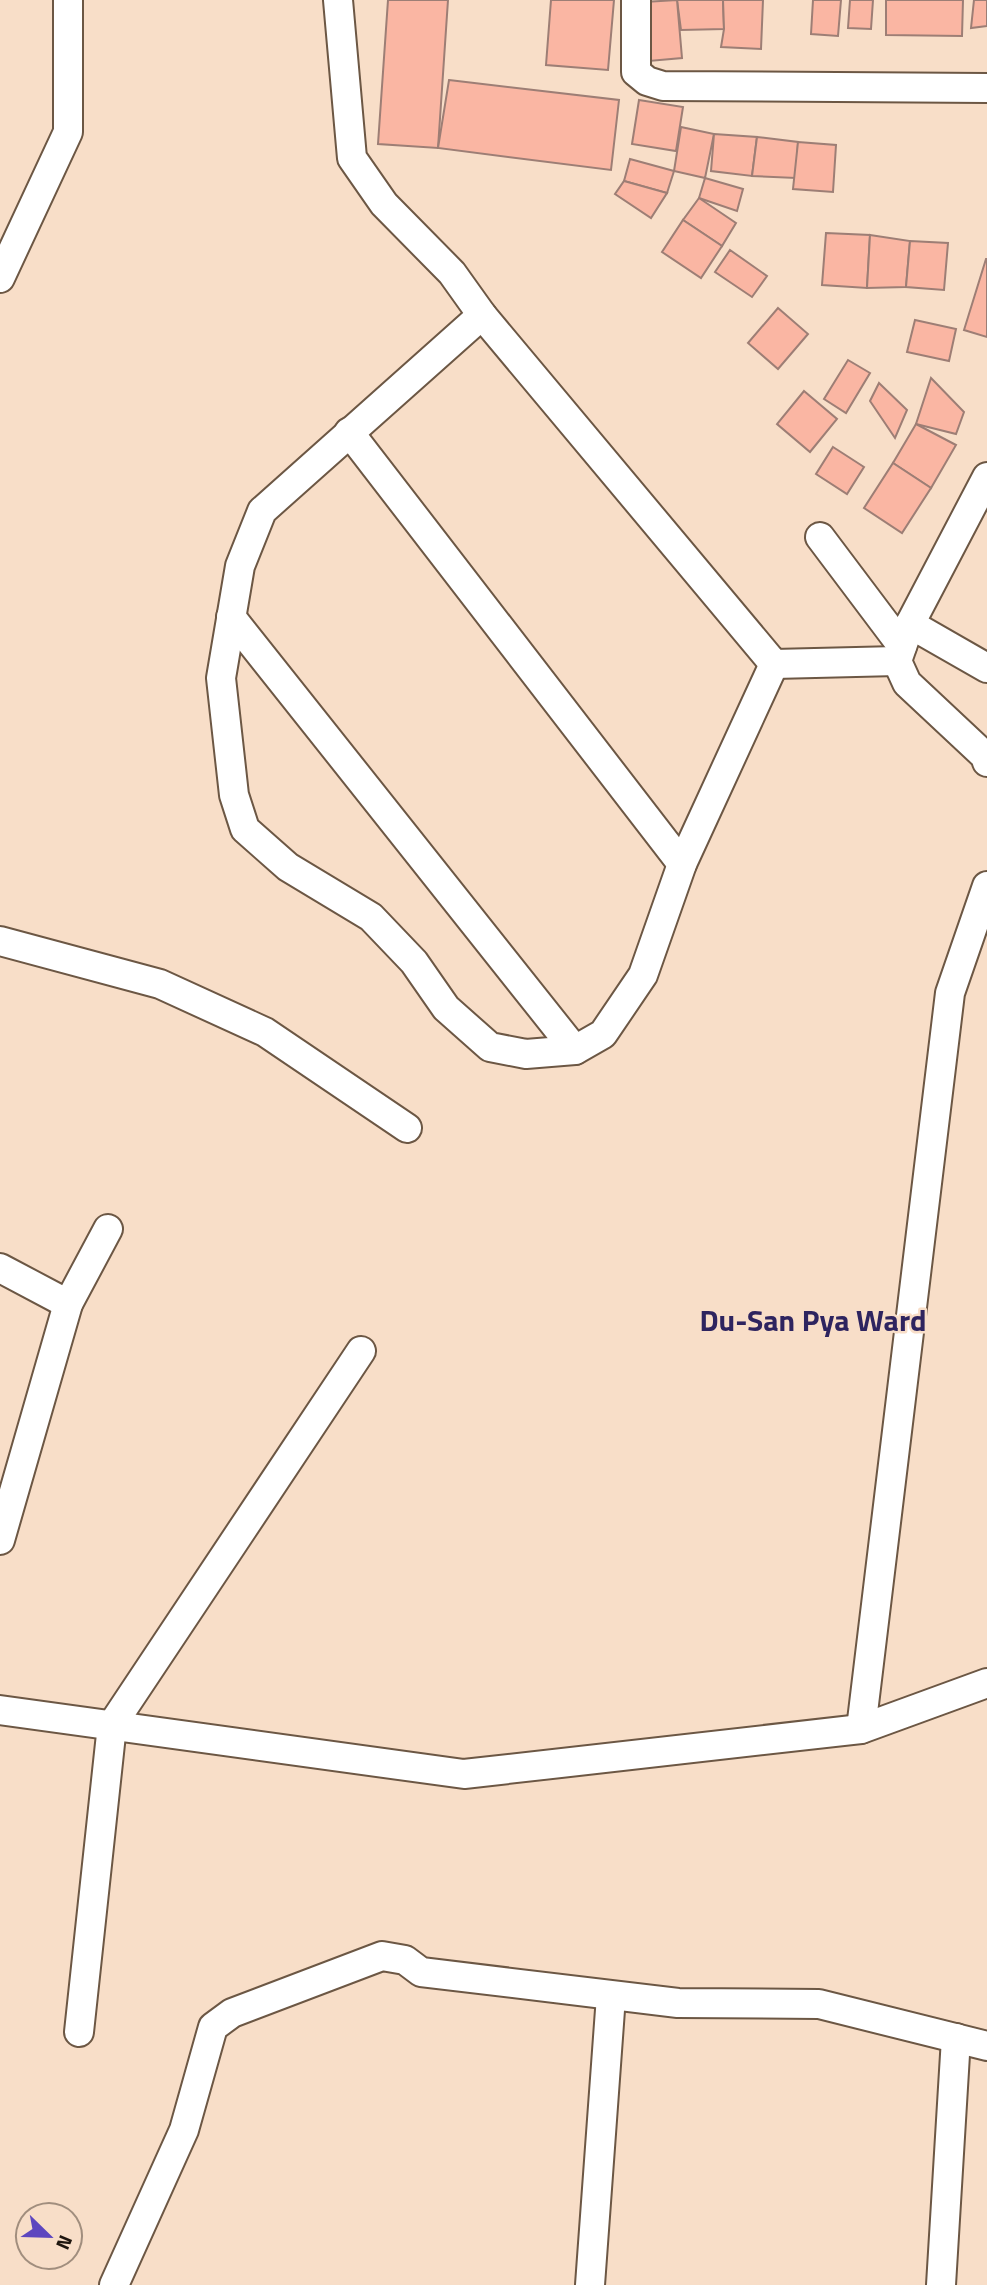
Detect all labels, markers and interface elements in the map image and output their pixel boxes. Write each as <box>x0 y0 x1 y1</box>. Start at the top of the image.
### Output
district label: Du-San Pya Ward <box>699 1297 927 1343</box>
north arrow <box>14 2201 84 2271</box>
text: N <box>49 2231 81 2255</box>

